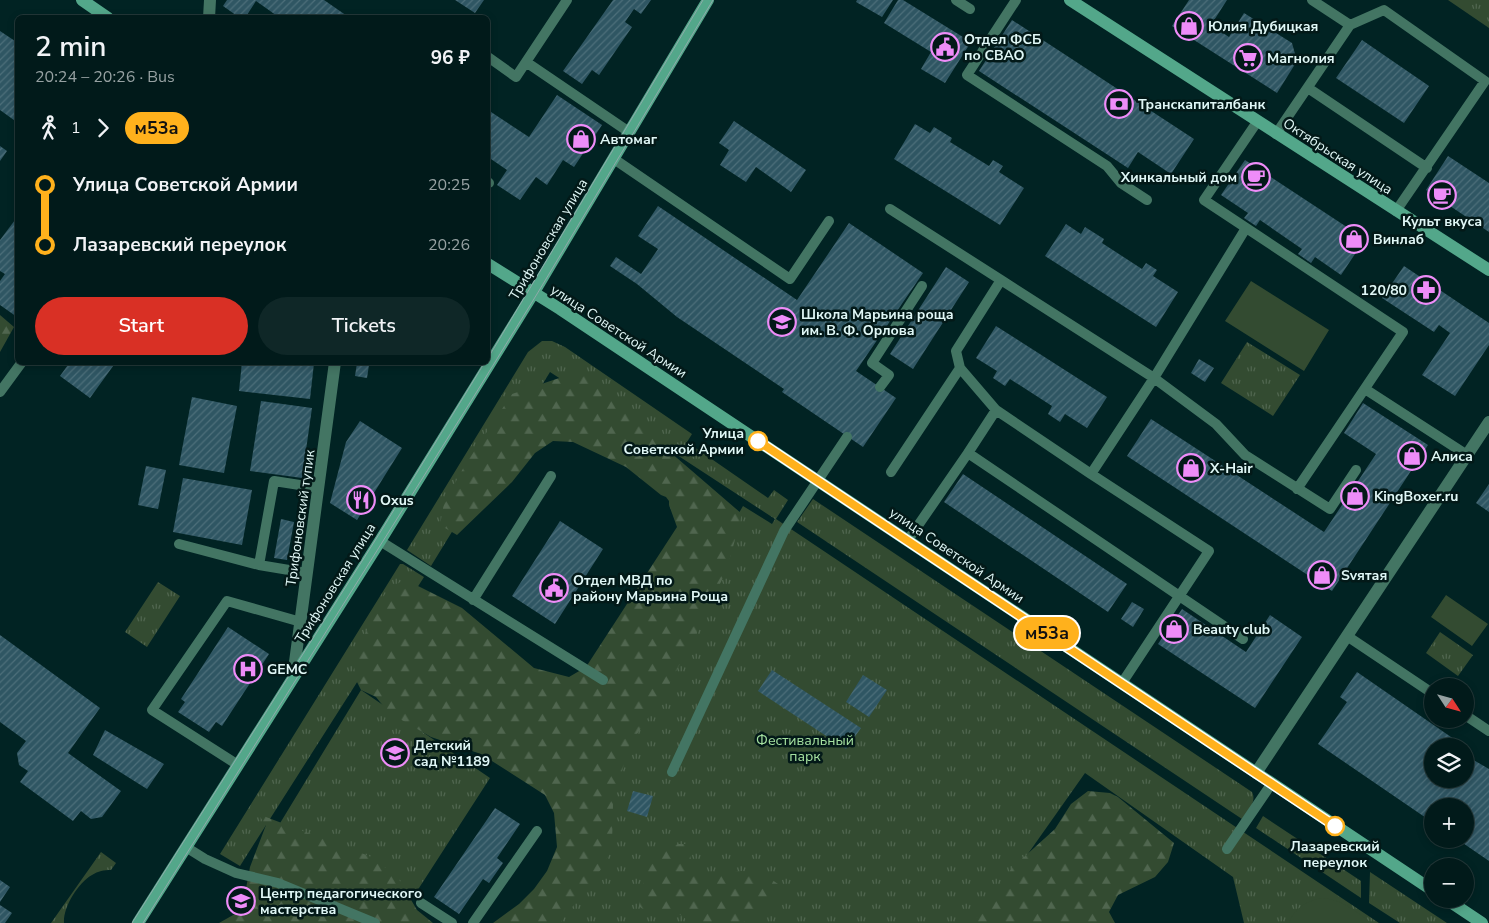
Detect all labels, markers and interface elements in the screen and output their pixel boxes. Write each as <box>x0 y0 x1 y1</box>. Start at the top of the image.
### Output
shop icon: Юлия Дубицкая <box>1174 11 1204 41</box>
place label: Юлия Дубицкая <box>1208 17 1318 36</box>
text: 2 min <box>35 28 106 66</box>
place label: Отдел ФСБ по СВАО <box>964 30 1041 65</box>
public building icon: Отдел ФСБ по СВАО <box>930 32 960 62</box>
supermarket icon: Магнолия <box>1233 43 1263 73</box>
text: 96 ₽ <box>431 45 470 71</box>
place label: Магнолия <box>1267 49 1335 68</box>
text: 20:24 – 20:26 · Bus <box>35 66 175 88</box>
bank icon: Транскапиталбанк <box>1104 89 1134 119</box>
place label: Транскапиталбанк <box>1138 95 1265 114</box>
icon: walk <box>35 114 63 142</box>
icon: forward <box>89 114 117 142</box>
street label: Октябрьская улица <box>1279 114 1396 199</box>
text: м53а <box>135 116 179 140</box>
text: 1 <box>71 117 81 139</box>
shop icon: Автомаг <box>566 124 596 154</box>
place label: Автомаг <box>600 130 658 149</box>
cafe icon: Хинкальный дом <box>1241 162 1271 192</box>
place label: Хинкальный дом <box>1120 168 1237 187</box>
text: Улица Советской Армии <box>73 172 298 198</box>
text: 20:25 <box>428 174 470 196</box>
street label: Трифоновская улица <box>505 175 592 303</box>
cafe icon: Культ вкуса <box>1427 180 1457 210</box>
place label: Культ вкуса <box>1402 212 1482 231</box>
shop icon: Винлаб <box>1339 224 1369 254</box>
place label: Винлаб <box>1373 230 1424 249</box>
text: Лазаревский переулок <box>73 232 286 258</box>
text: 20:26 <box>428 234 470 256</box>
pharmacy icon: 120/80 <box>1411 275 1441 305</box>
street label: улица Советской Армии <box>547 280 691 383</box>
place label: 120/80 <box>1361 281 1407 300</box>
button: Start <box>35 297 248 355</box>
button: Tickets <box>258 297 470 355</box>
place label: Школа Марьина роща им. В. Ф. Орлова <box>801 305 954 340</box>
school or university icon: Школа Марьина роща им. В. Ф. Орлова <box>767 307 797 337</box>
place label: Улица Советской Армии <box>623 424 744 459</box>
marker: Улица Советской Армии <box>748 431 768 451</box>
shop icon: Алиса <box>1397 441 1427 471</box>
place label: Алиса <box>1431 447 1473 466</box>
street label: Трифоновский тупик <box>281 448 320 588</box>
shop icon: X-Hair <box>1176 453 1206 483</box>
place label: X-Hair <box>1209 459 1253 478</box>
shop icon: KingBoxer.ru <box>1340 481 1370 511</box>
restaurant icon: Oxus <box>346 485 376 515</box>
place label: KingBoxer.ru <box>1374 487 1458 506</box>
place label: Oxus <box>380 491 414 510</box>
street label: улица Советской Армии <box>885 503 1028 608</box>
street label: Трифоновская улица <box>291 520 380 647</box>
shop icon: Svятая <box>1307 560 1337 590</box>
place label: Svятая <box>1341 566 1387 585</box>
place label: Отдел МВД по району Марьина Роща <box>573 571 728 606</box>
public building icon: Отдел МВД по району Марьина Роща <box>539 573 569 603</box>
shop icon: Beauty club <box>1159 614 1189 644</box>
line badge: м53а <box>1012 617 1082 649</box>
place label: Beauty club <box>1193 620 1270 639</box>
text: м53а <box>1025 621 1069 645</box>
hospital icon: GEMC <box>233 654 263 684</box>
place label: GEMC <box>267 660 308 679</box>
north arrow <box>1424 678 1474 728</box>
map controls <box>1424 678 1474 908</box>
park label: Фестивальный парк <box>756 731 854 766</box>
place label: Детский сад №1189 <box>414 736 490 771</box>
school or university icon: Детский сад №1189 <box>380 738 410 768</box>
button: layers <box>1424 738 1474 788</box>
button: + <box>1424 798 1474 848</box>
marker: Лазаревский переулок <box>1325 816 1345 836</box>
place label: Лазаревский переулок <box>1290 837 1380 872</box>
button: − <box>1424 858 1474 908</box>
place label: Центр педагогического мастерства <box>260 884 422 919</box>
school or university icon: Центр педагогического мастерства <box>226 886 256 916</box>

